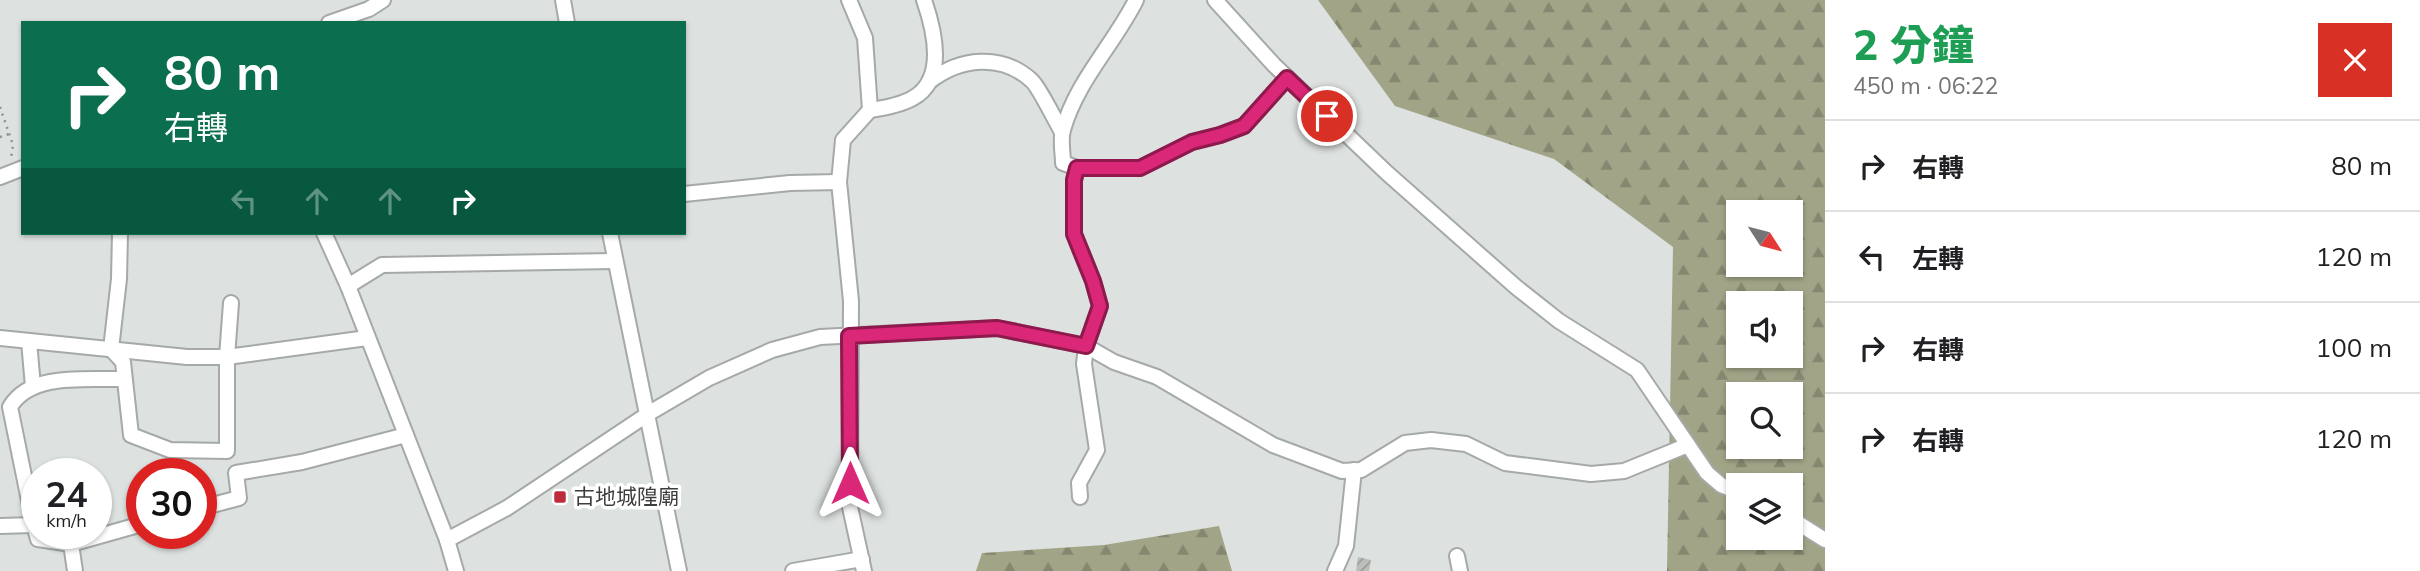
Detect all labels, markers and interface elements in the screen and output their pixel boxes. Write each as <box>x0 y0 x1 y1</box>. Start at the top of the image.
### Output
text: 2 分鐘 <box>1853 18 1974 71</box>
button: close <box>2318 23 2392 97</box>
text: 80 m <box>164 41 280 102</box>
icon: right <box>49 49 140 140</box>
text: 450 m · 06:22 <box>1853 71 1998 100</box>
pin <box>1297 86 1357 146</box>
icon: arrive <box>1308 97 1346 135</box>
text: 右轉 <box>164 107 228 147</box>
icon: right <box>1853 147 1891 185</box>
text: 80 m <box>2331 149 2392 182</box>
text: 右轉 <box>1912 151 1964 184</box>
icon: left <box>225 182 263 220</box>
icon: ahead <box>298 182 336 220</box>
icon: ahead <box>371 182 409 220</box>
icon: right <box>444 182 482 220</box>
north arrow <box>1726 200 1802 276</box>
map controls <box>1726 200 1803 550</box>
icon: left <box>1853 238 1891 276</box>
text: 120 m <box>2316 240 2392 273</box>
text: 左轉 <box>1912 242 1964 275</box>
button: sound <box>1726 291 1803 368</box>
icon: right <box>1853 329 1891 367</box>
text: 100 m <box>2316 331 2392 364</box>
text: 右轉 <box>1912 333 1964 366</box>
button: search <box>1726 382 1803 459</box>
icon: right <box>1853 420 1891 458</box>
text: 120 m <box>2316 422 2392 455</box>
text: 右轉 <box>1912 424 1964 457</box>
position arrow <box>813 446 887 520</box>
speed limit sign: 30 <box>126 458 217 549</box>
text: 24 <box>45 472 88 516</box>
button: layers <box>1726 473 1803 550</box>
place label: 古地城隍廟 <box>574 483 679 509</box>
marker: 古地城隍廟 <box>552 489 568 505</box>
text: km/h <box>46 509 87 532</box>

